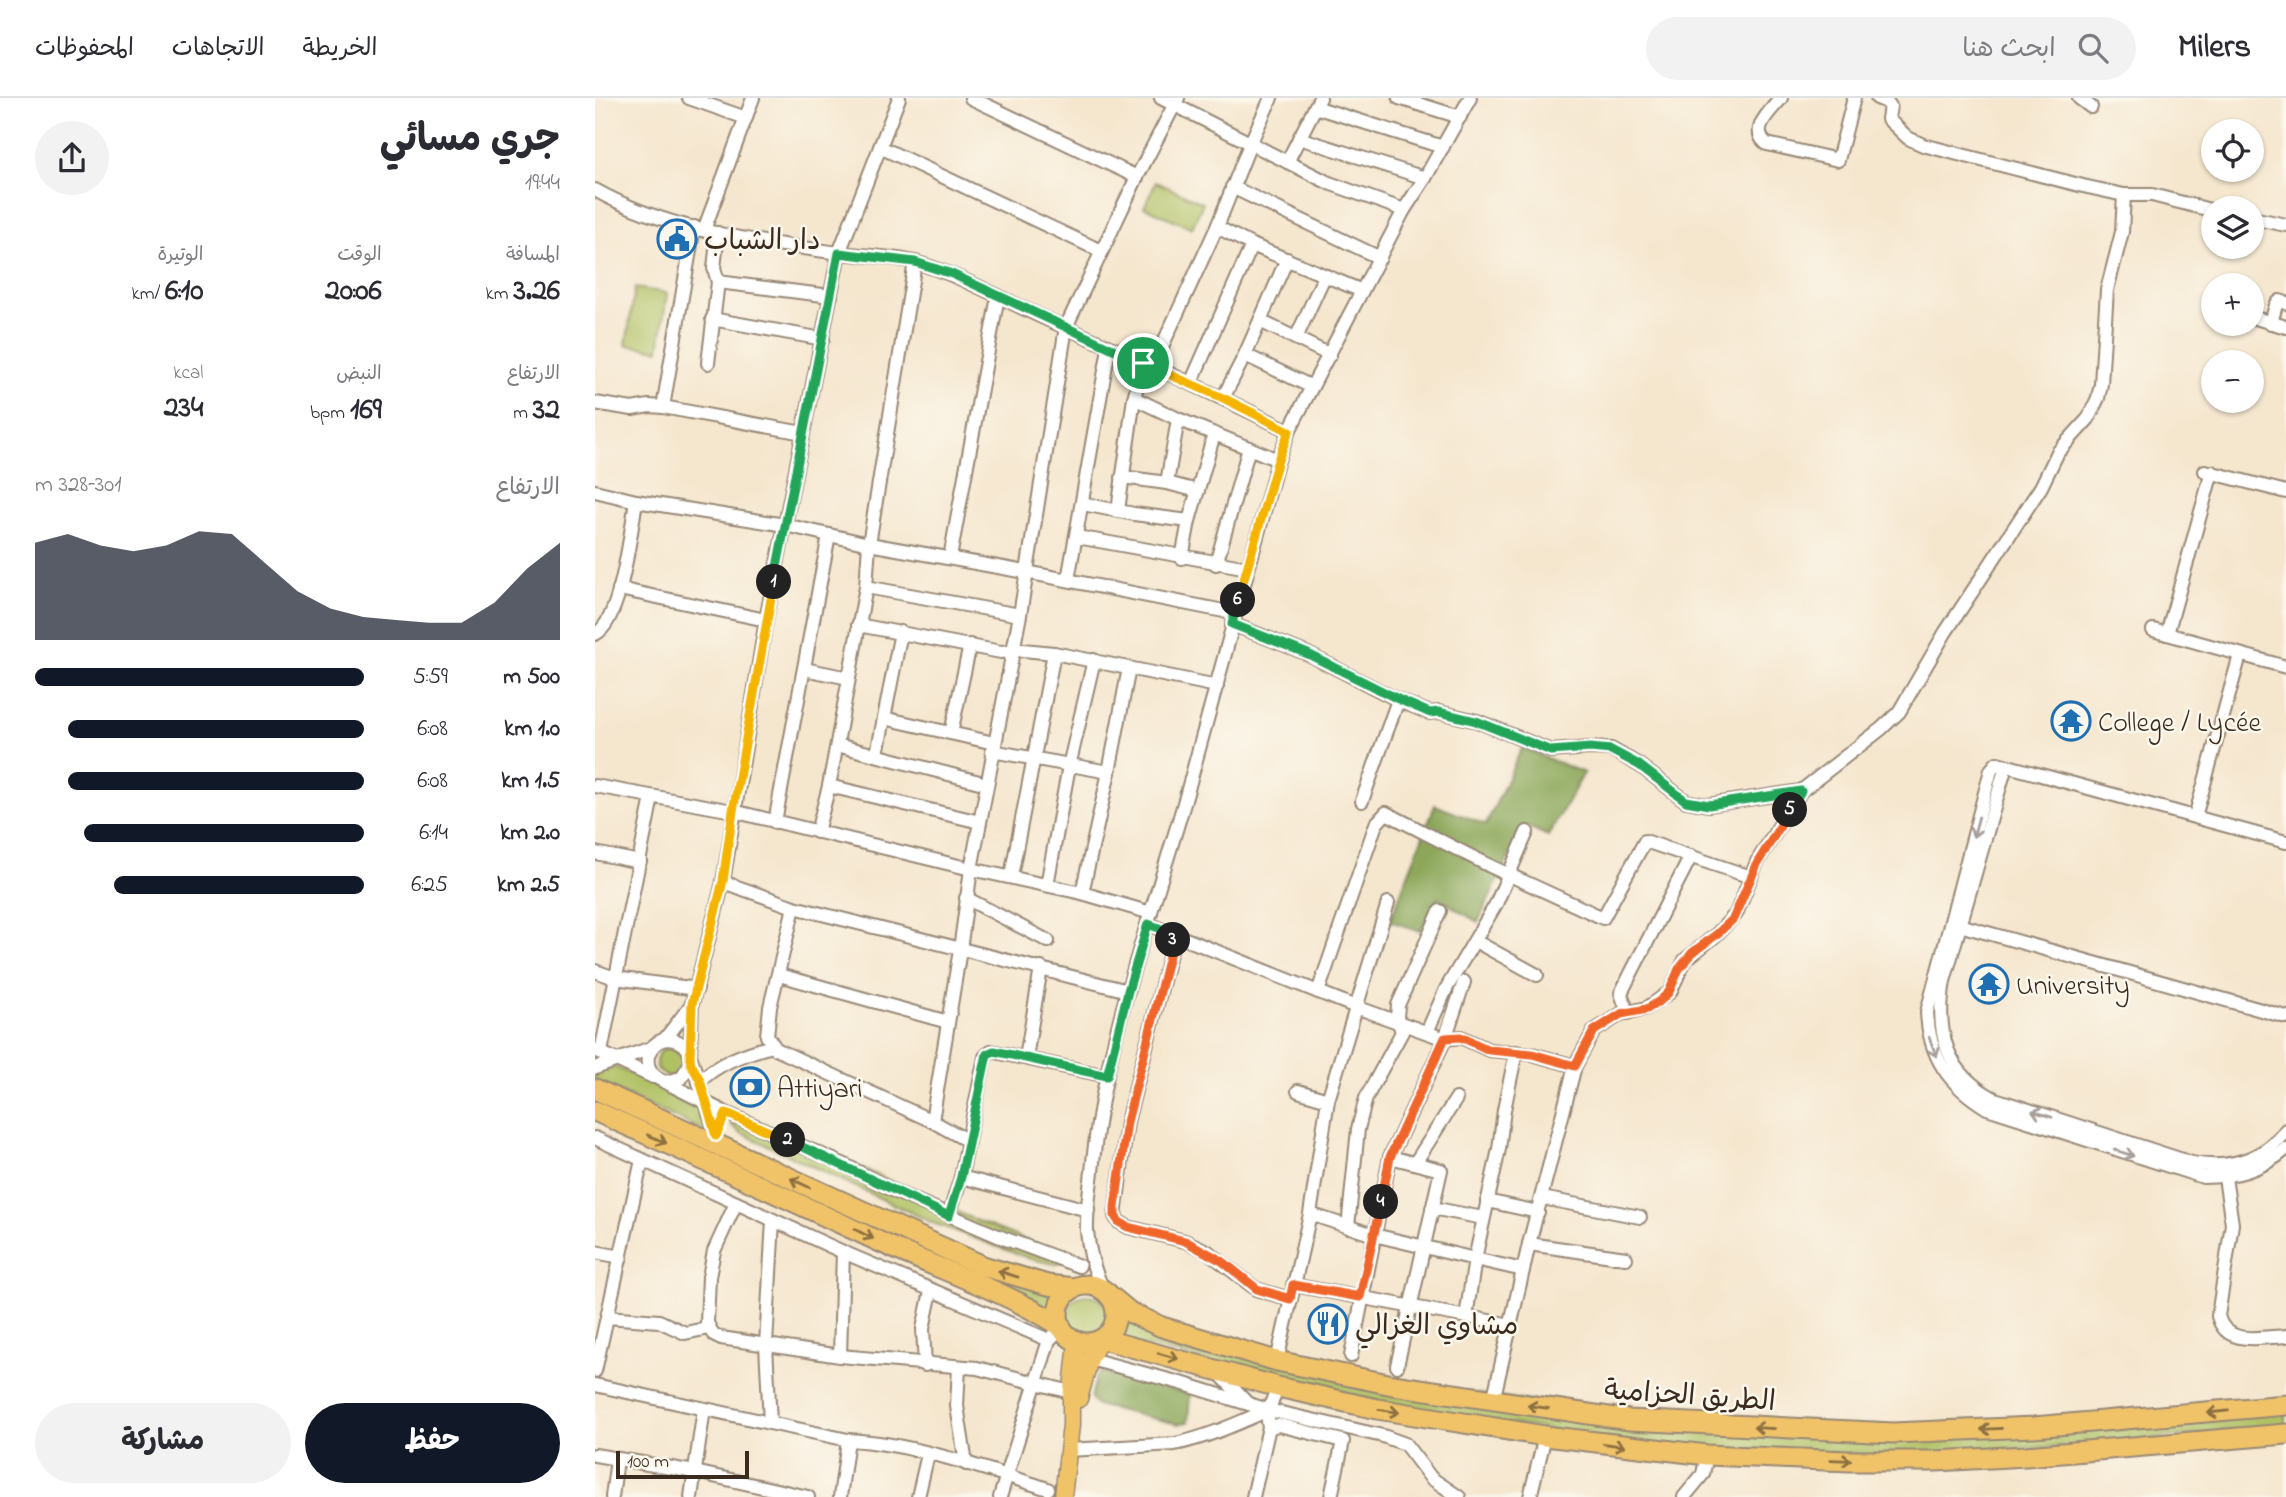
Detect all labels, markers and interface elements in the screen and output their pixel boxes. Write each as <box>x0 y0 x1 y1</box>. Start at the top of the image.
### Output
search box <box>1646 17 2136 80</box>
text: Milers <box>2178 24 2251 72</box>
icon: search <box>2074 29 2112 67</box>
text: ابحث هنا <box>1962 31 2056 69</box>
text: المحفوظات <box>35 32 134 67</box>
text: الاتجاهات <box>172 32 265 67</box>
text: الخريطة <box>303 32 377 67</box>
text: جري مسائي <box>380 113 560 169</box>
map controls <box>2201 119 2264 413</box>
button: locate <box>2201 119 2264 182</box>
button: share <box>35 121 109 195</box>
text: 19:44 <box>525 167 560 200</box>
button: layers <box>2201 196 2264 259</box>
public building icon: دار الشباب <box>656 218 698 260</box>
place label: دار الشباب <box>704 222 820 263</box>
text: الوتيرة <box>157 242 203 269</box>
text: الوقت <box>337 242 382 269</box>
text: المسافة <box>506 242 560 269</box>
text: 6:10 <box>165 270 203 314</box>
text: 20:06 <box>325 270 382 314</box>
text: 3.26 <box>513 270 560 314</box>
button: + <box>2201 273 2264 336</box>
text: /km <box>131 281 165 308</box>
text: km <box>486 281 513 308</box>
pin <box>1113 333 1173 393</box>
icon: arrive <box>1124 344 1162 382</box>
button: − <box>2201 350 2264 413</box>
text: kcal <box>173 360 203 387</box>
text: النبض <box>336 361 382 388</box>
text: الارتفاع <box>507 361 560 388</box>
text: 234 <box>164 387 203 431</box>
text: 169 <box>350 389 382 433</box>
text: 32 <box>533 389 560 433</box>
text: bpm <box>310 400 350 427</box>
text: m <box>513 400 533 427</box>
text: 301–328 m <box>35 469 122 502</box>
text: الارتفاع <box>496 472 560 505</box>
pin: 1 <box>757 564 791 600</box>
text: 1 <box>770 568 777 595</box>
pin: 6 <box>1221 582 1255 618</box>
text: 6 <box>1233 586 1242 613</box>
text: 5:59 <box>413 661 448 694</box>
text: 500 m <box>503 661 560 694</box>
temple icon: College / Lycée <box>2050 700 2092 742</box>
place label: College / Lycée <box>2098 704 2262 745</box>
text: 6:08 <box>417 713 448 746</box>
text: 1.0 km <box>504 713 560 746</box>
text: 6:08 <box>417 765 448 798</box>
text: 1.5 km <box>501 765 560 798</box>
pin: 5 <box>1773 792 1807 828</box>
text: 5 <box>1784 796 1795 823</box>
one-way arrow <box>1969 815 1982 838</box>
text: 6:14 <box>419 817 448 850</box>
text: 2.0 km <box>500 817 560 850</box>
text: 6:25 <box>411 869 448 902</box>
text: 2.5 km <box>497 869 560 902</box>
pin: 3 <box>1155 922 1191 958</box>
text: 3 <box>1169 926 1176 953</box>
temple icon: University <box>1968 963 2010 1005</box>
place label: University <box>2016 967 2130 1008</box>
one-way arrow <box>1928 1036 1941 1057</box>
bank icon: Attiyari <box>729 1066 771 1108</box>
place label: Attiyari <box>777 1070 863 1111</box>
one-way arrow <box>2031 1107 2053 1119</box>
pin: 2 <box>771 1122 805 1158</box>
text: 2 <box>783 1126 792 1153</box>
one-way arrow <box>646 1133 667 1146</box>
one-way arrow <box>2112 1148 2134 1160</box>
one-way arrow <box>789 1175 810 1188</box>
pin: 4 <box>1363 1184 1399 1220</box>
text: 4 <box>1377 1188 1384 1215</box>
one-way arrow <box>853 1228 874 1242</box>
one-way arrow <box>997 1267 1019 1280</box>
restaurant icon: مشاوي الغزالي <box>1307 1303 1349 1345</box>
place label: مشاوي الغزالي <box>1355 1307 1518 1349</box>
one-way arrow <box>1157 1350 1179 1363</box>
street label: الطريق الحزامية <box>1603 1371 1777 1424</box>
one-way arrow <box>1527 1401 1549 1414</box>
button: مشاركة <box>35 1403 291 1483</box>
button: حفظ <box>305 1403 560 1483</box>
one-way arrow <box>1377 1405 1400 1418</box>
one-way arrow <box>2207 1405 2230 1418</box>
one-way arrow <box>1753 1422 1776 1435</box>
one-way arrow <box>1981 1423 2003 1436</box>
one-way arrow <box>1602 1439 1625 1452</box>
scale bar <box>616 1448 749 1480</box>
text: 100 m <box>627 1449 669 1476</box>
one-way arrow <box>1829 1454 1852 1467</box>

